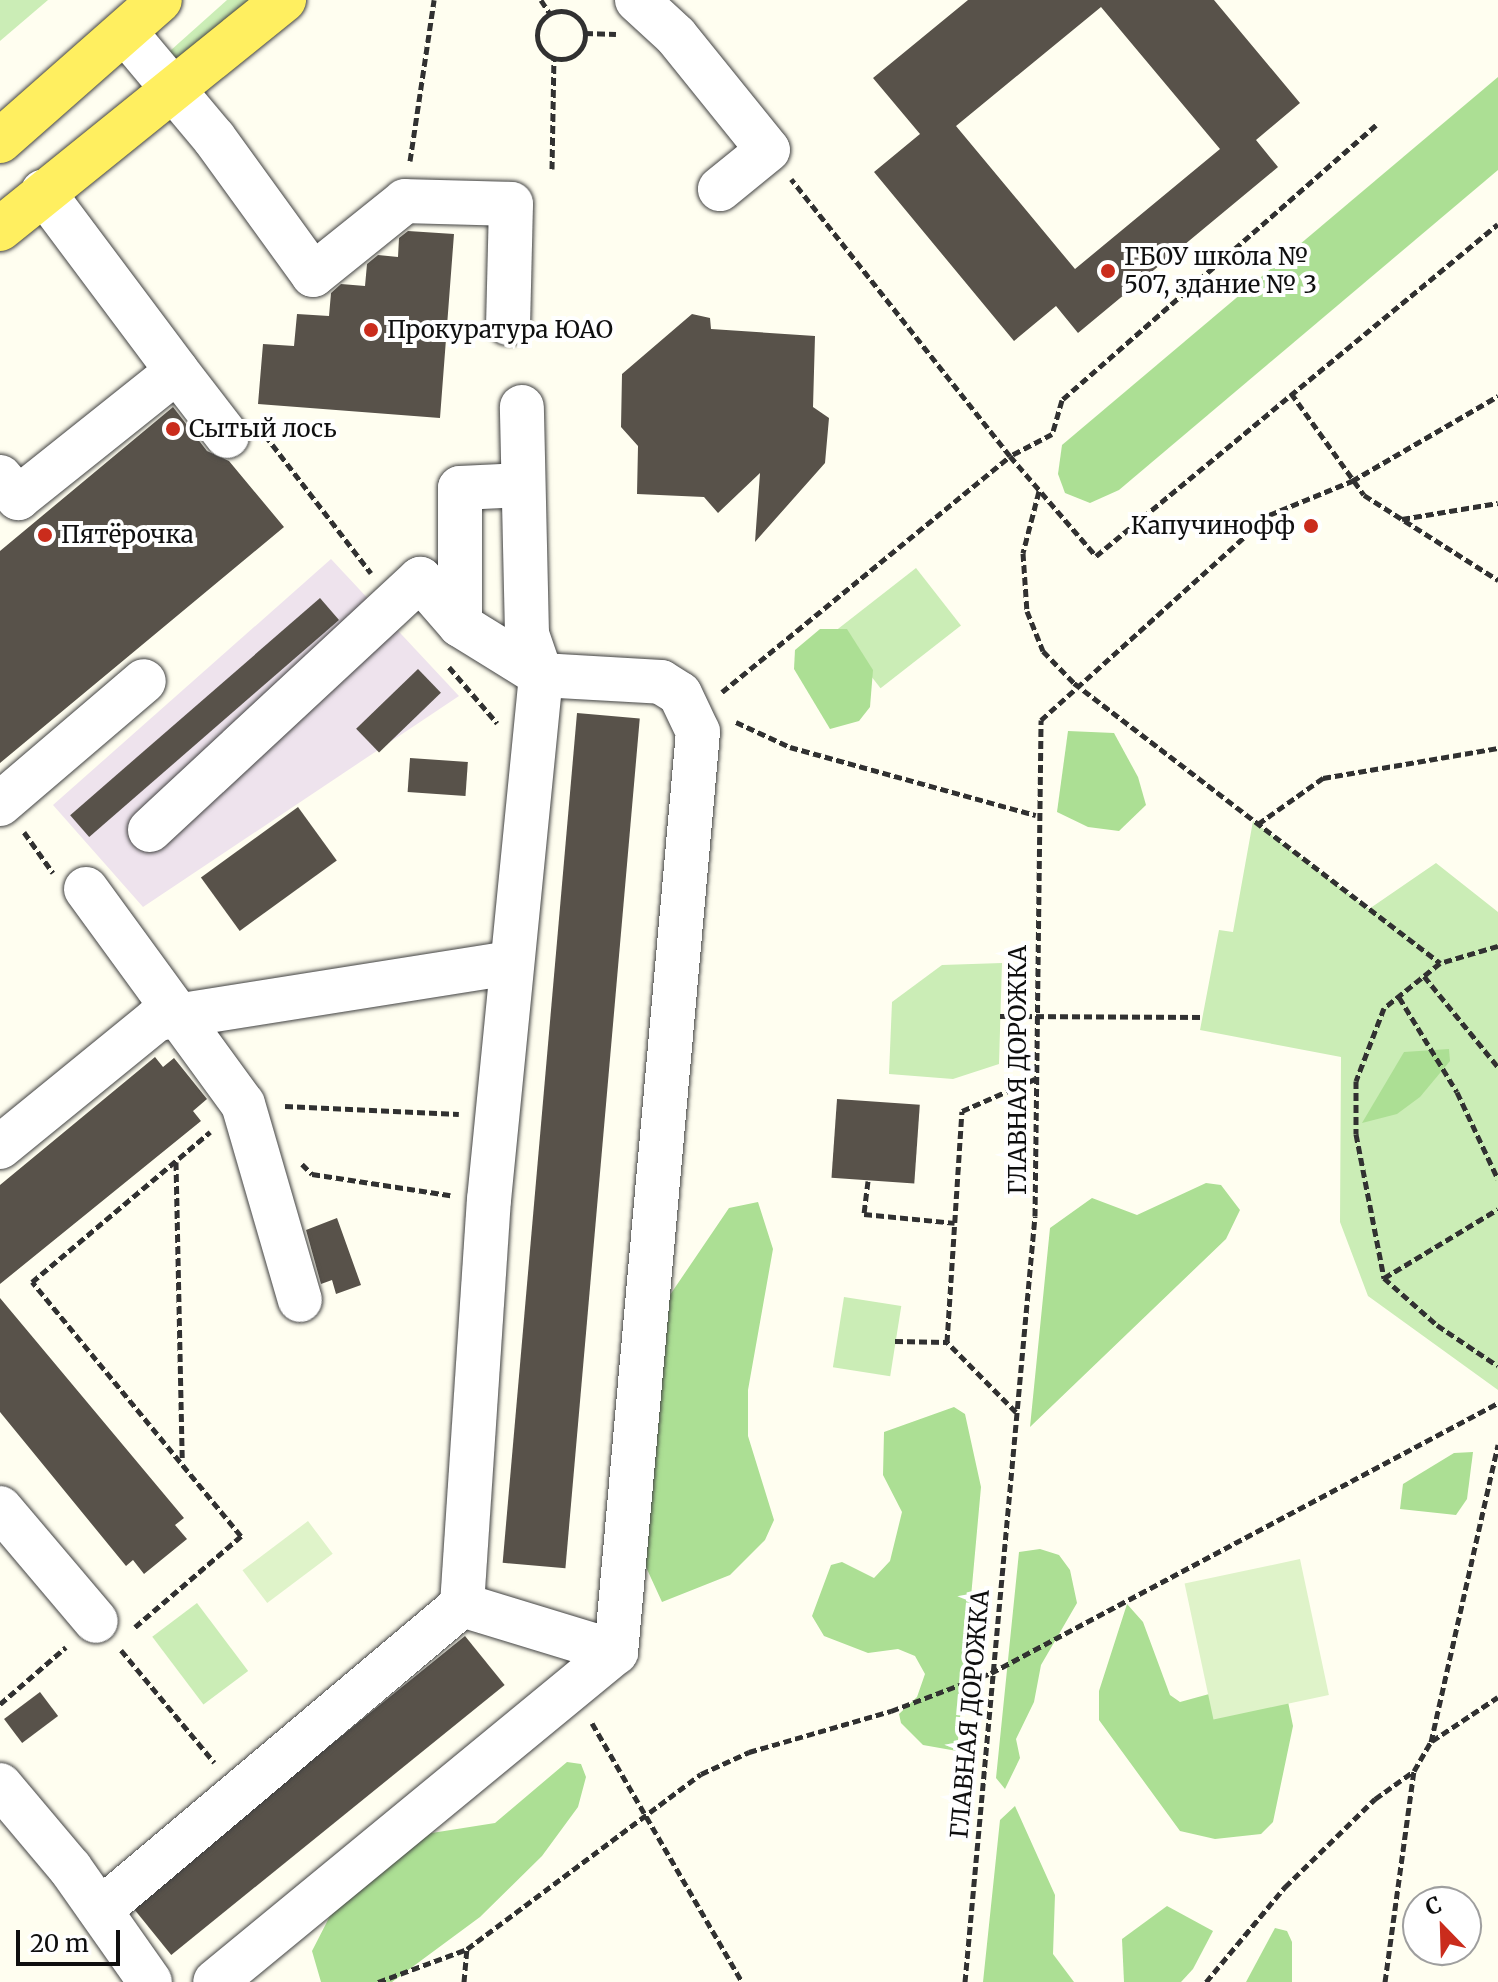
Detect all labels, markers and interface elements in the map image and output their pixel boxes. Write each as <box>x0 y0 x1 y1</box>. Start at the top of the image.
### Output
place label: ГБОУ школа № 507, здание № 3 <box>1124 243 1317 299</box>
marker: ГБОУ школа № 507, здание № 3 <box>1099 262 1117 280</box>
place label: Прокуратура ЮАО <box>387 316 613 344</box>
marker: Прокуратура ЮАО <box>362 321 380 339</box>
place label: Сытый лось <box>189 415 337 443</box>
marker: Сытый лось <box>164 420 182 438</box>
place label: Капучинофф <box>1131 512 1295 540</box>
marker: Капучинофф <box>1302 517 1320 535</box>
place label: Пятёрочка <box>61 521 194 549</box>
marker: Пятёрочка <box>36 526 54 544</box>
street label: ГЛАВНАЯ ДОРОЖКА <box>1004 945 1032 1195</box>
street label: ГЛАВНАЯ ДОРОЖКА <box>945 1588 995 1840</box>
north arrow <box>1402 1886 1482 1966</box>
text: С <box>1421 1890 1446 1921</box>
scale bar <box>20 1914 124 1964</box>
text: 20 m <box>30 1928 89 1959</box>

